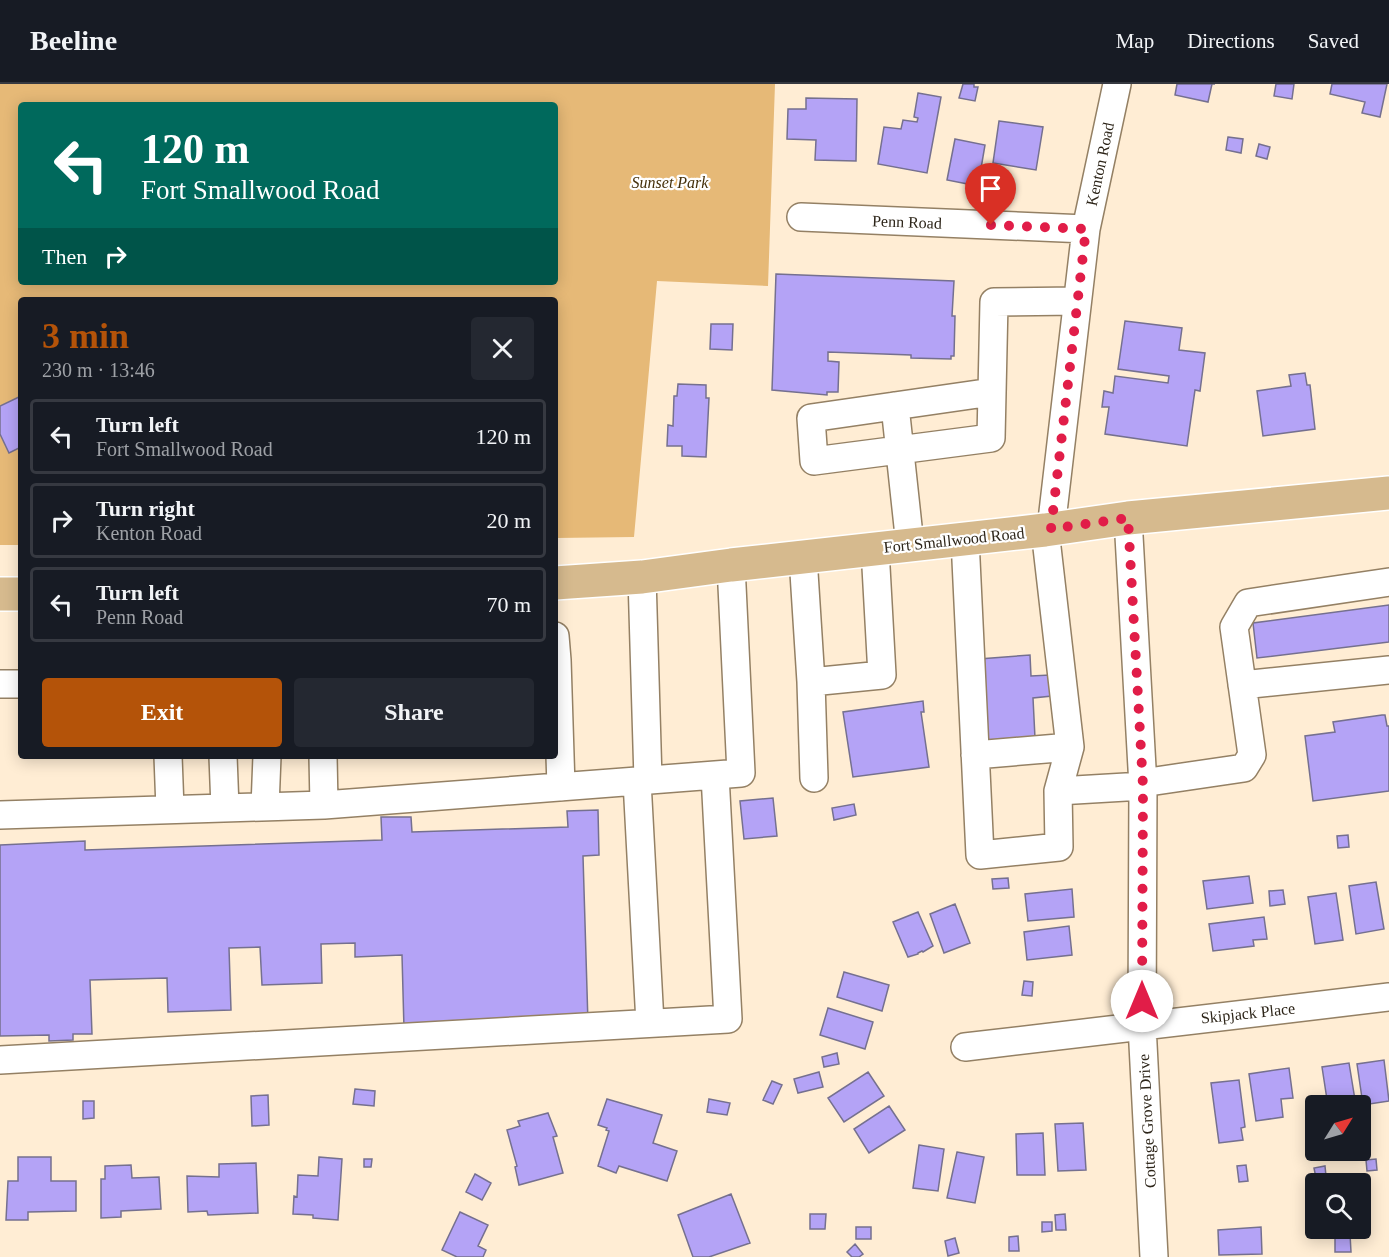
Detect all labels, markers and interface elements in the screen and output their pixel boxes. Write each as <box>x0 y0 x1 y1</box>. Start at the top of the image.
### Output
text: Beeline <box>30 25 117 56</box>
text: Map <box>1116 29 1154 53</box>
text: Directions <box>1187 29 1275 53</box>
text: Saved <box>1308 29 1359 53</box>
street label: Kenton Road <box>1083 121 1117 207</box>
icon: left <box>42 126 120 204</box>
text: 120 m <box>141 126 250 172</box>
pin <box>965 163 1016 225</box>
icon: arrive <box>974 172 1007 205</box>
park label: Sunset Park <box>632 174 709 191</box>
text: Fort Smallwood Road <box>141 175 380 205</box>
street label: Penn Road <box>872 212 942 232</box>
icon: right <box>99 240 132 273</box>
text: Then <box>42 244 87 269</box>
text: 3 min <box>42 316 129 356</box>
button: close <box>471 317 534 380</box>
text: 230 m · 13:46 <box>42 359 155 381</box>
text: Turn left <box>96 412 179 437</box>
icon: left <box>45 420 78 453</box>
text: 120 m <box>475 424 531 449</box>
text: Fort Smallwood Road <box>96 438 273 460</box>
text: Turn right <box>96 496 195 521</box>
icon: right <box>45 504 78 537</box>
text: 20 m <box>486 508 531 533</box>
text: Kenton Road <box>96 522 202 544</box>
street label: Fort Smallwood Road <box>883 524 1025 556</box>
text: Turn left <box>96 580 179 605</box>
icon: left <box>45 588 78 621</box>
text: 70 m <box>486 592 531 617</box>
text: Penn Road <box>96 606 183 628</box>
button: Exit <box>42 678 282 747</box>
button: Share <box>294 678 534 747</box>
position arrow <box>1110 969 1174 1033</box>
street label: Skipjack Place <box>1200 1000 1296 1027</box>
street label: Cottage Grove Drive <box>1135 1054 1160 1188</box>
north arrow <box>1305 1095 1371 1161</box>
map controls <box>1305 1095 1371 1239</box>
button: search <box>1305 1173 1371 1239</box>

